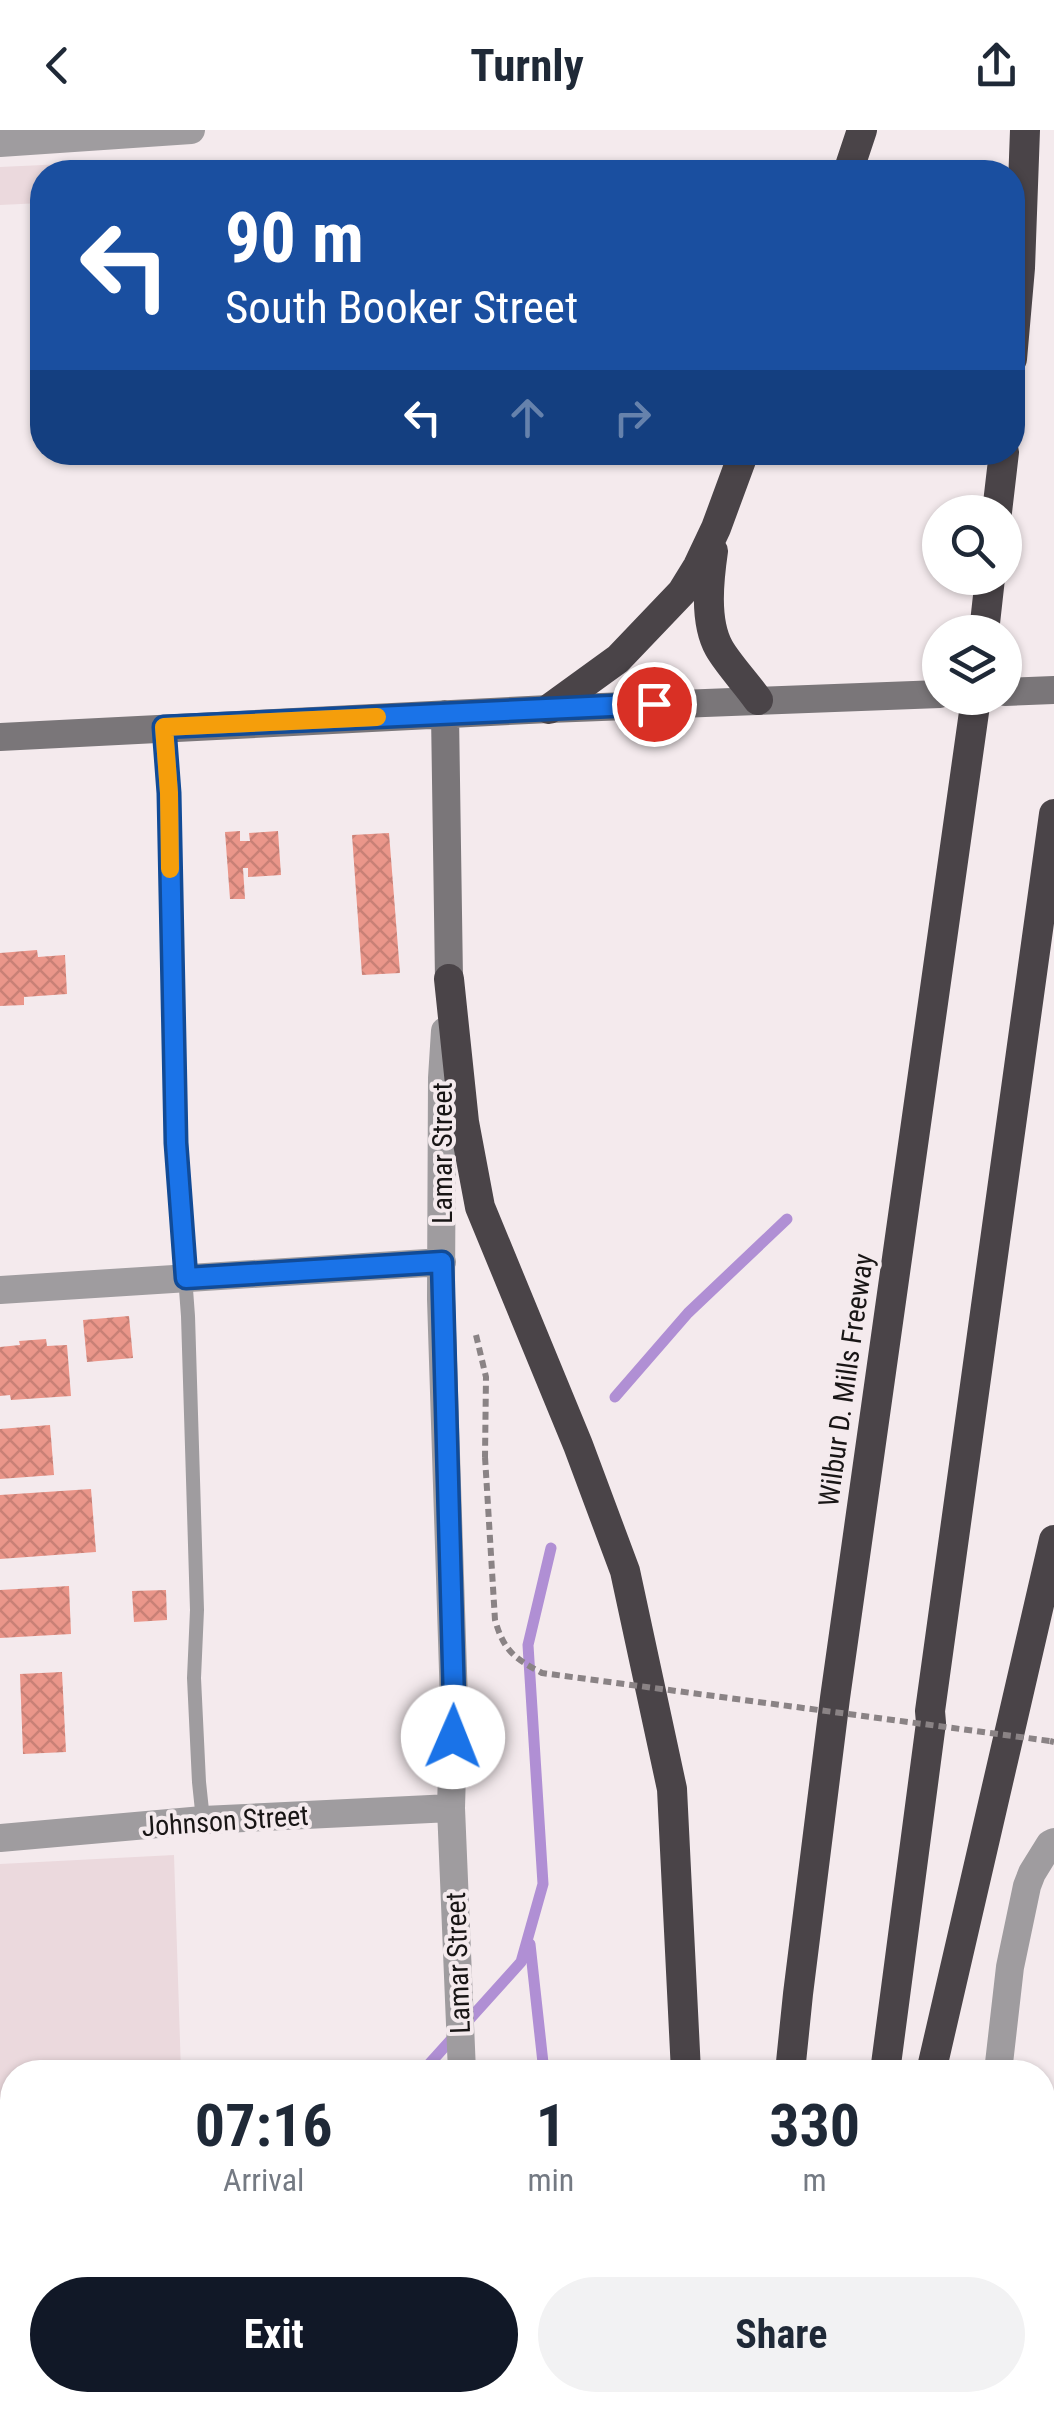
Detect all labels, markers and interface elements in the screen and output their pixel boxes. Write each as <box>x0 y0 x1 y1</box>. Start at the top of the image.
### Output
icon: back <box>30 38 85 93</box>
icon: share <box>969 38 1024 93</box>
text: Turnly <box>470 39 584 92</box>
text: 90 m <box>225 197 364 279</box>
icon: left <box>60 200 190 330</box>
text: South Booker Street <box>225 281 578 334</box>
icon: left <box>395 390 450 445</box>
icon: ahead <box>500 390 555 445</box>
icon: right <box>605 390 660 445</box>
map controls <box>922 495 1022 715</box>
button: search <box>922 495 1022 595</box>
button: layers <box>922 615 1022 715</box>
pin <box>612 662 697 747</box>
icon: arrive <box>627 677 682 732</box>
street label: Lamar Street <box>426 1082 459 1224</box>
street label: Wilbur D. Mills Freeway <box>812 1251 880 1509</box>
position arrow <box>401 1685 505 1789</box>
street label: Johnson Street <box>140 1799 310 1843</box>
street label: Lamar Street <box>439 1892 477 2034</box>
text: 07:16 <box>195 2090 333 2161</box>
text: 1 <box>536 2090 566 2161</box>
text: 330 <box>769 2090 860 2161</box>
text: Arrival <box>223 2161 304 2199</box>
text: min <box>527 2161 574 2199</box>
text: m <box>803 2161 827 2199</box>
button: Exit <box>30 2277 518 2392</box>
button: Share <box>538 2277 1025 2392</box>

